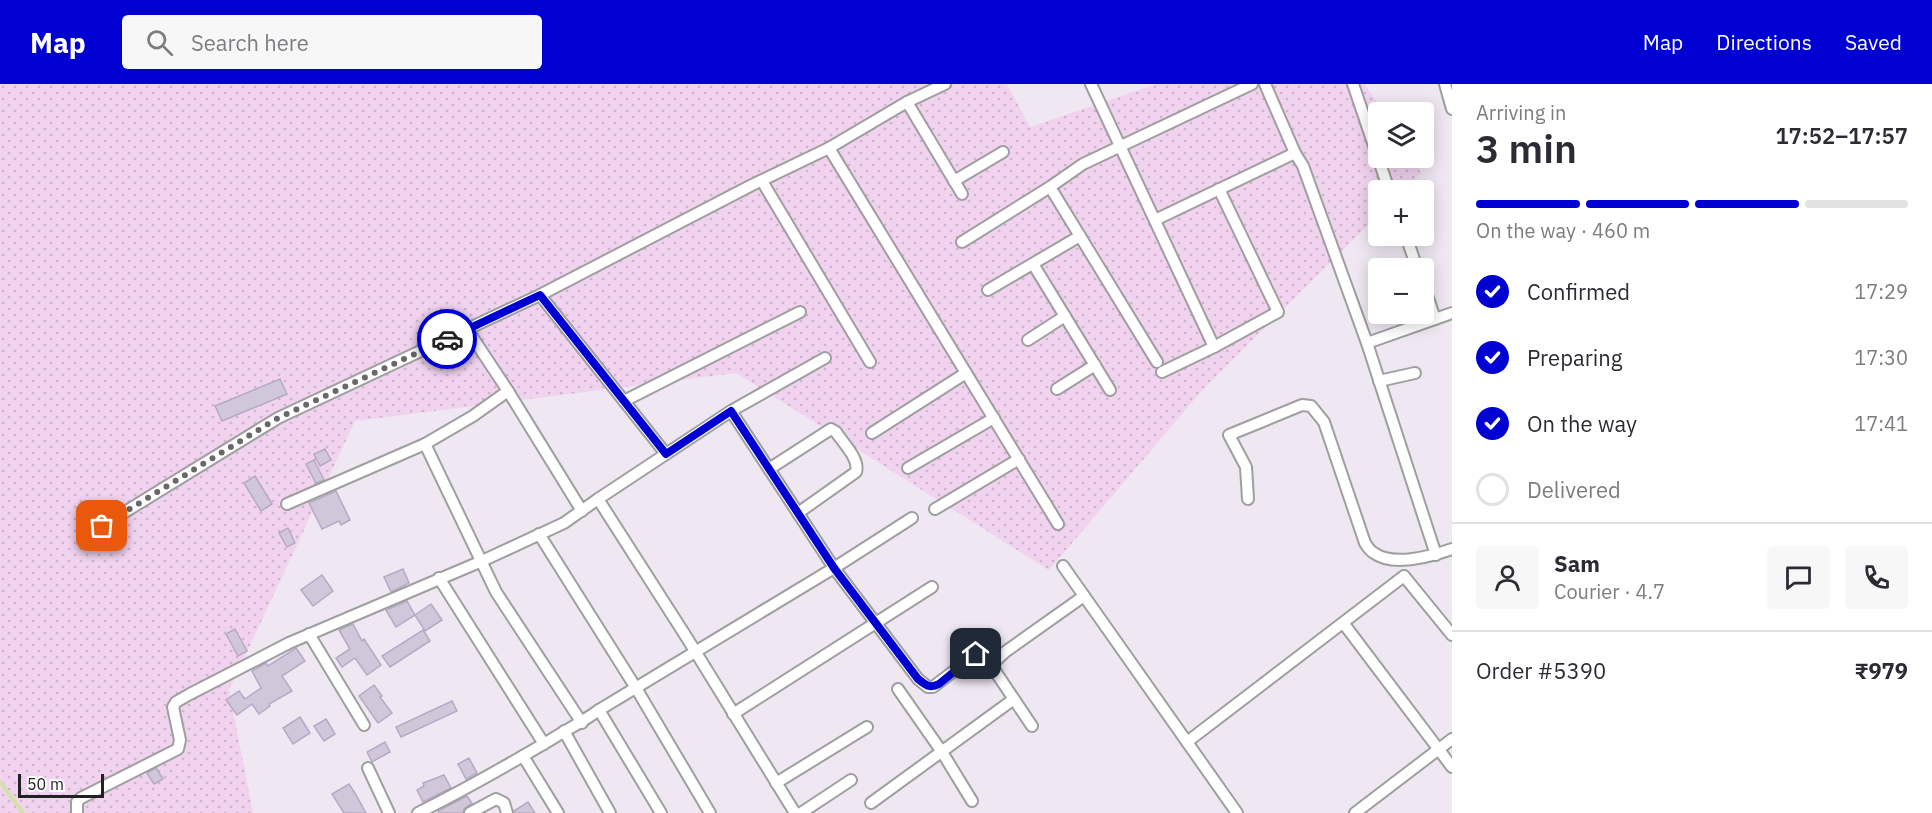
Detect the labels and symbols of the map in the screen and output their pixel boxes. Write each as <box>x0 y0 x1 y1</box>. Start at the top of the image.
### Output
courier <box>417 309 477 369</box>
pin <box>76 500 127 551</box>
pin <box>950 628 1001 679</box>
scale bar <box>18 771 104 798</box>

